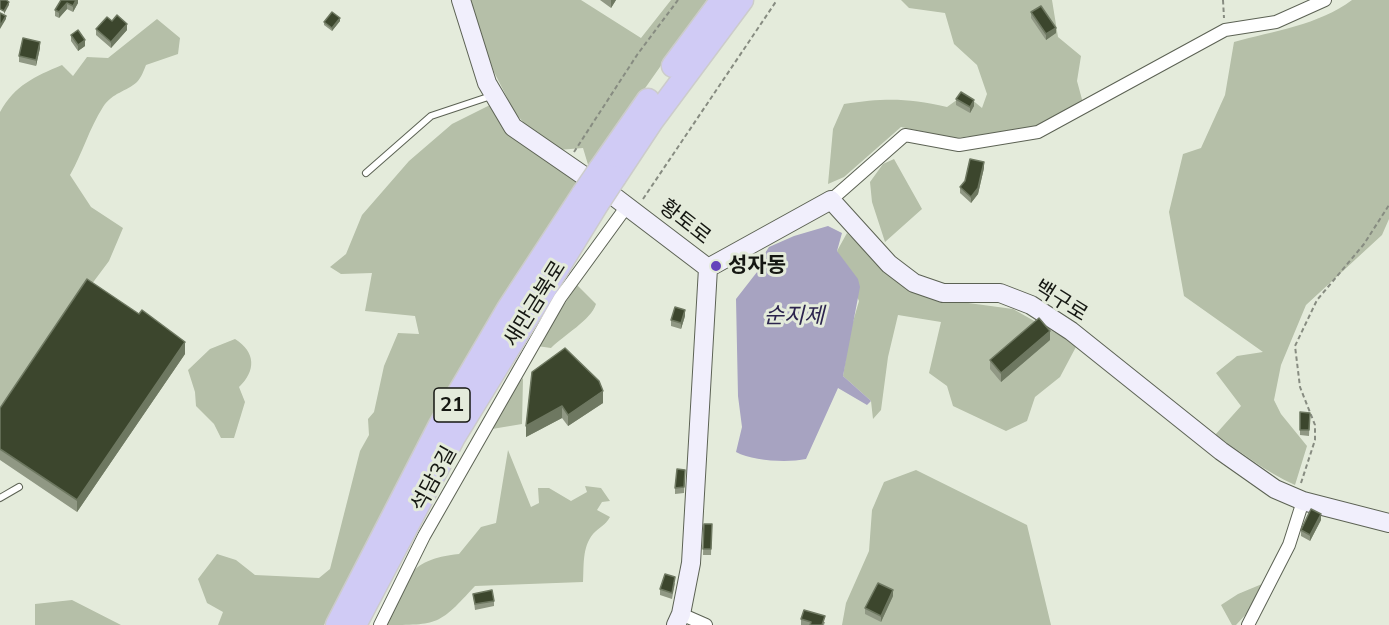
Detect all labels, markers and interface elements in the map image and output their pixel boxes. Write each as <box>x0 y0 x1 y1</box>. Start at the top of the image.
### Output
street label: 황토로 <box>654 194 716 250</box>
place label: 성자동 <box>728 253 786 279</box>
street label: 새만금북로 <box>499 256 571 352</box>
marker: 성자동 <box>709 259 723 273</box>
street label: 백구로 <box>1030 275 1092 327</box>
water label: 순지제 <box>764 303 824 329</box>
road number: 21 <box>434 388 470 422</box>
street label: 석담3길 <box>406 442 462 516</box>

